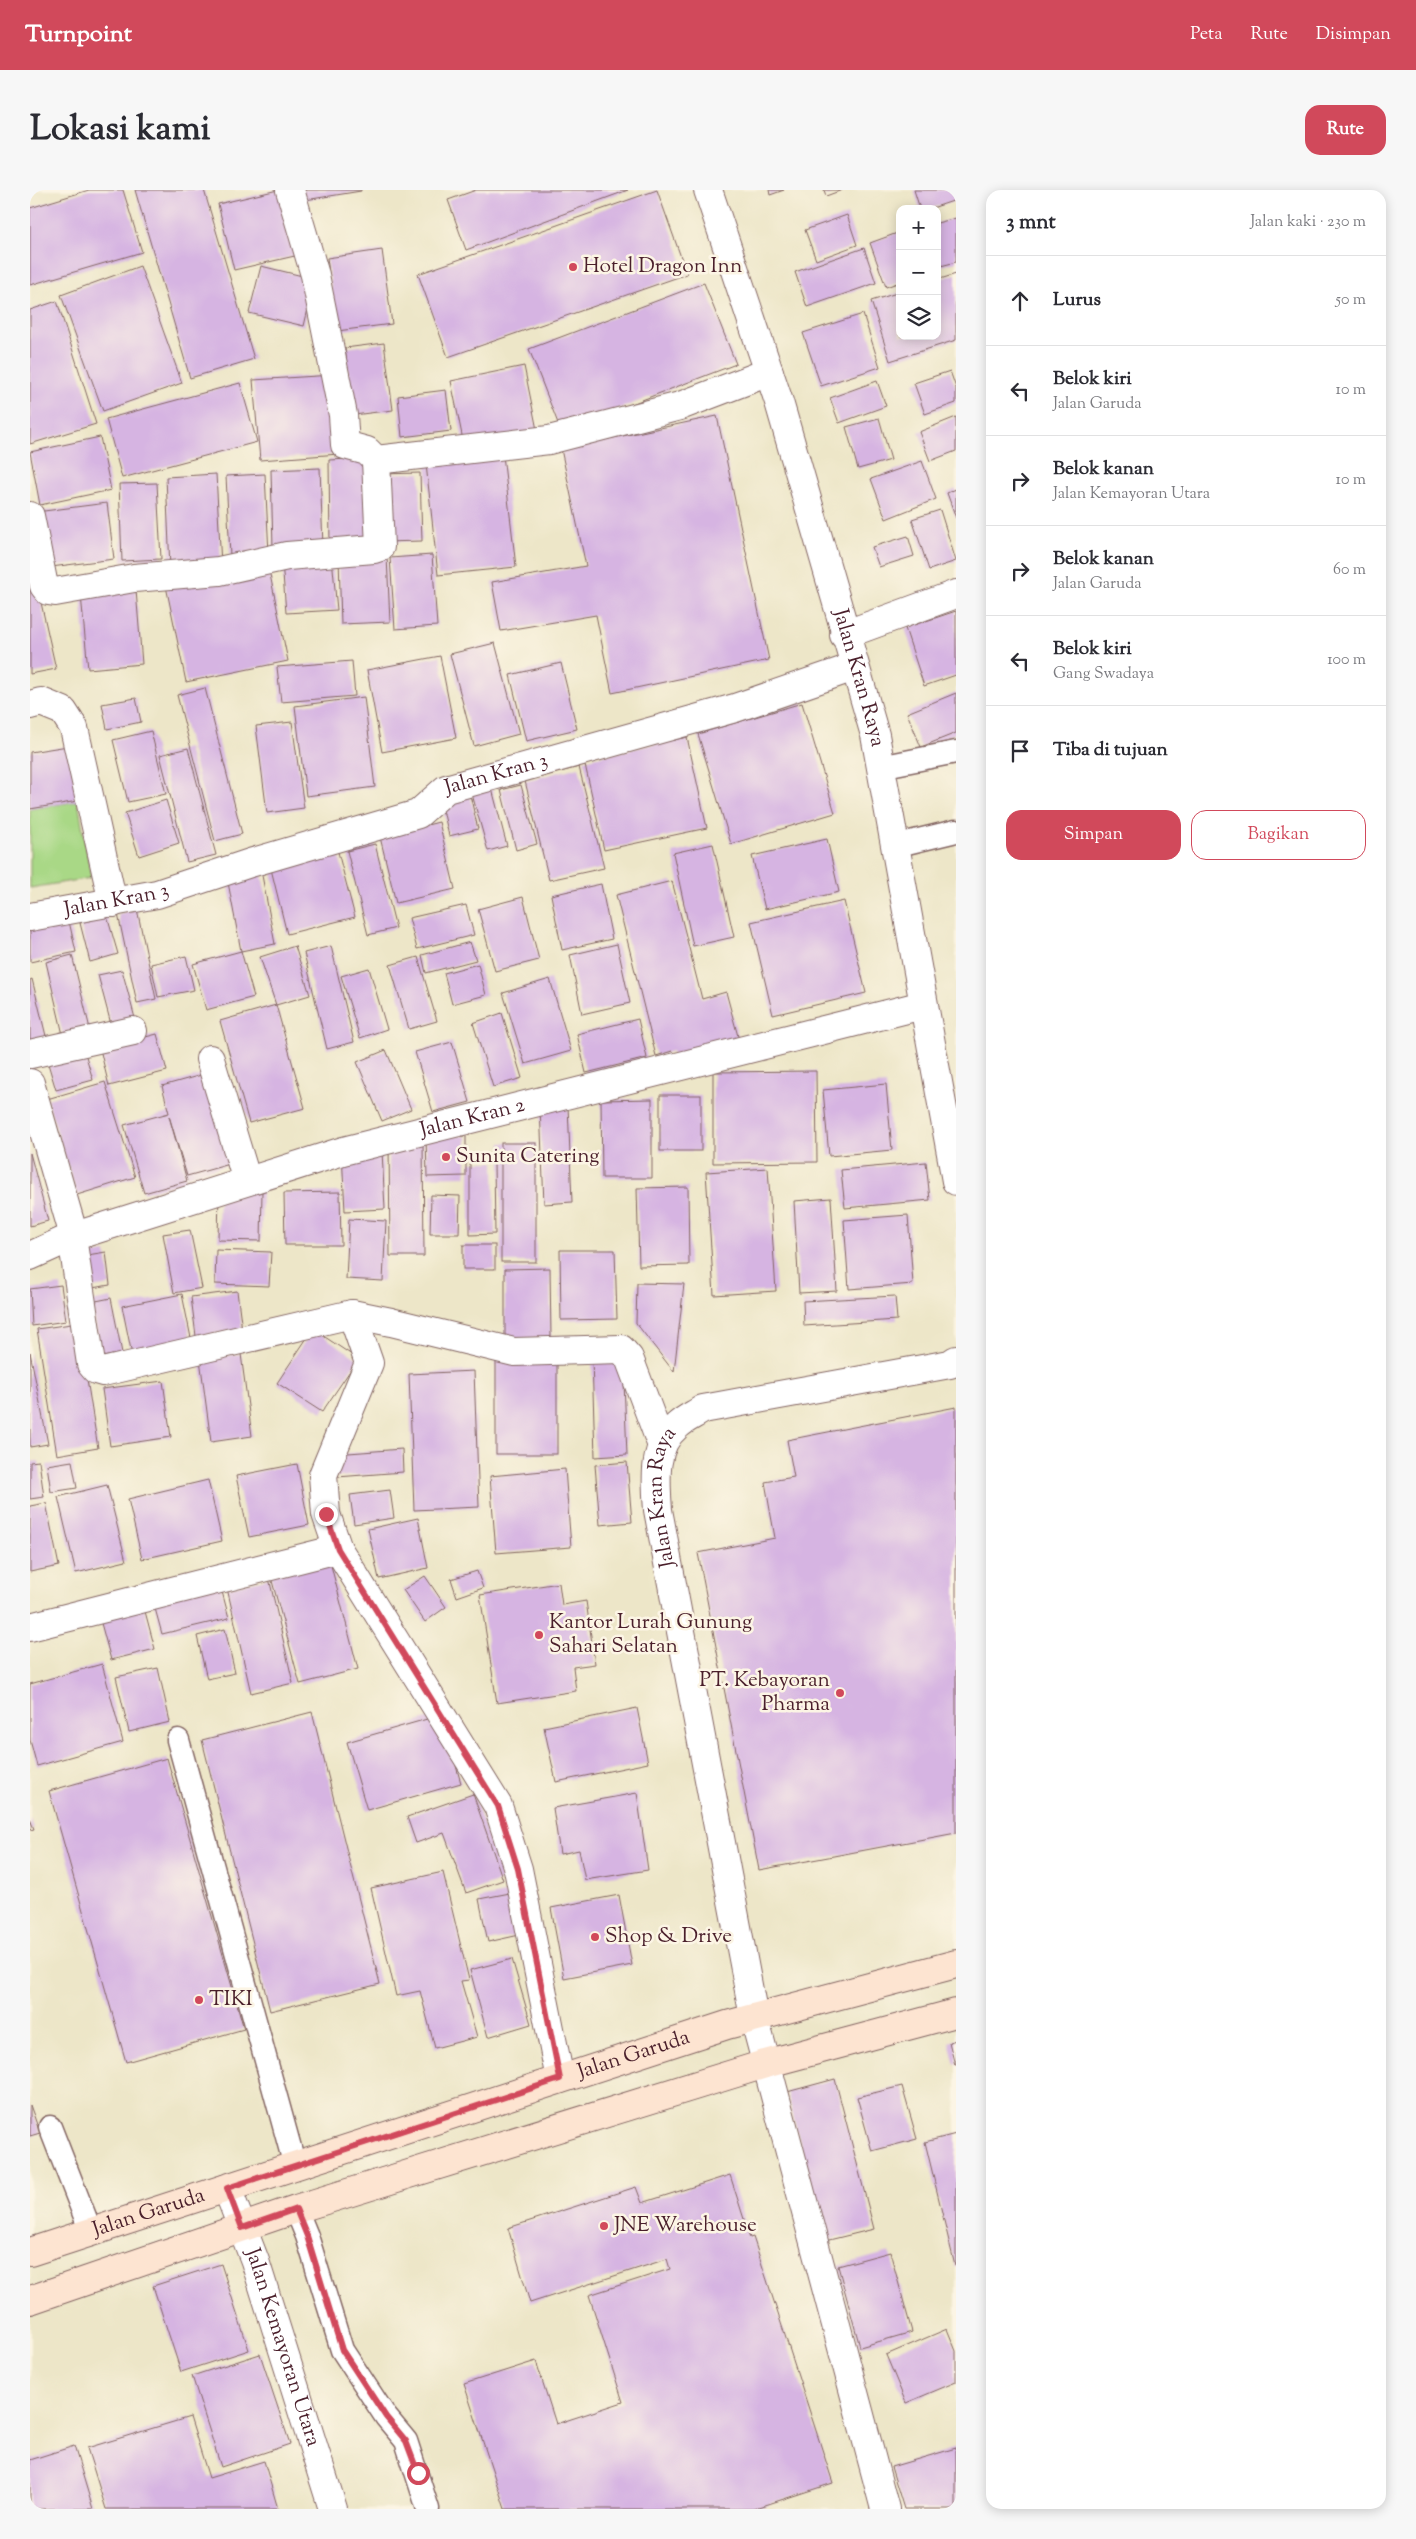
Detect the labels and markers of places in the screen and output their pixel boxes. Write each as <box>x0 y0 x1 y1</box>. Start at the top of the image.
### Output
place label: Hotel Dragon Inn <box>583 252 742 282</box>
marker: Hotel Dragon Inn <box>567 261 579 273</box>
place label: Sunita Catering <box>456 1142 600 1172</box>
marker: Sunita Catering <box>440 1151 452 1163</box>
place label: Kantor Lurah Gunung Sahari Selatan <box>549 1608 752 1662</box>
marker: Kantor Lurah Gunung Sahari Selatan <box>533 1629 545 1641</box>
place label: PT. Kebayoran Pharma <box>699 1666 830 1720</box>
marker: PT. Kebayoran Pharma <box>834 1687 846 1699</box>
place label: Shop & Drive <box>605 1922 732 1952</box>
marker: Shop & Drive <box>589 1931 601 1943</box>
place label: TIKI <box>209 1985 253 2015</box>
marker: TIKI <box>193 1994 205 2006</box>
place label: JNE Warehouse <box>613 2211 757 2241</box>
marker: JNE Warehouse <box>598 2220 610 2232</box>

